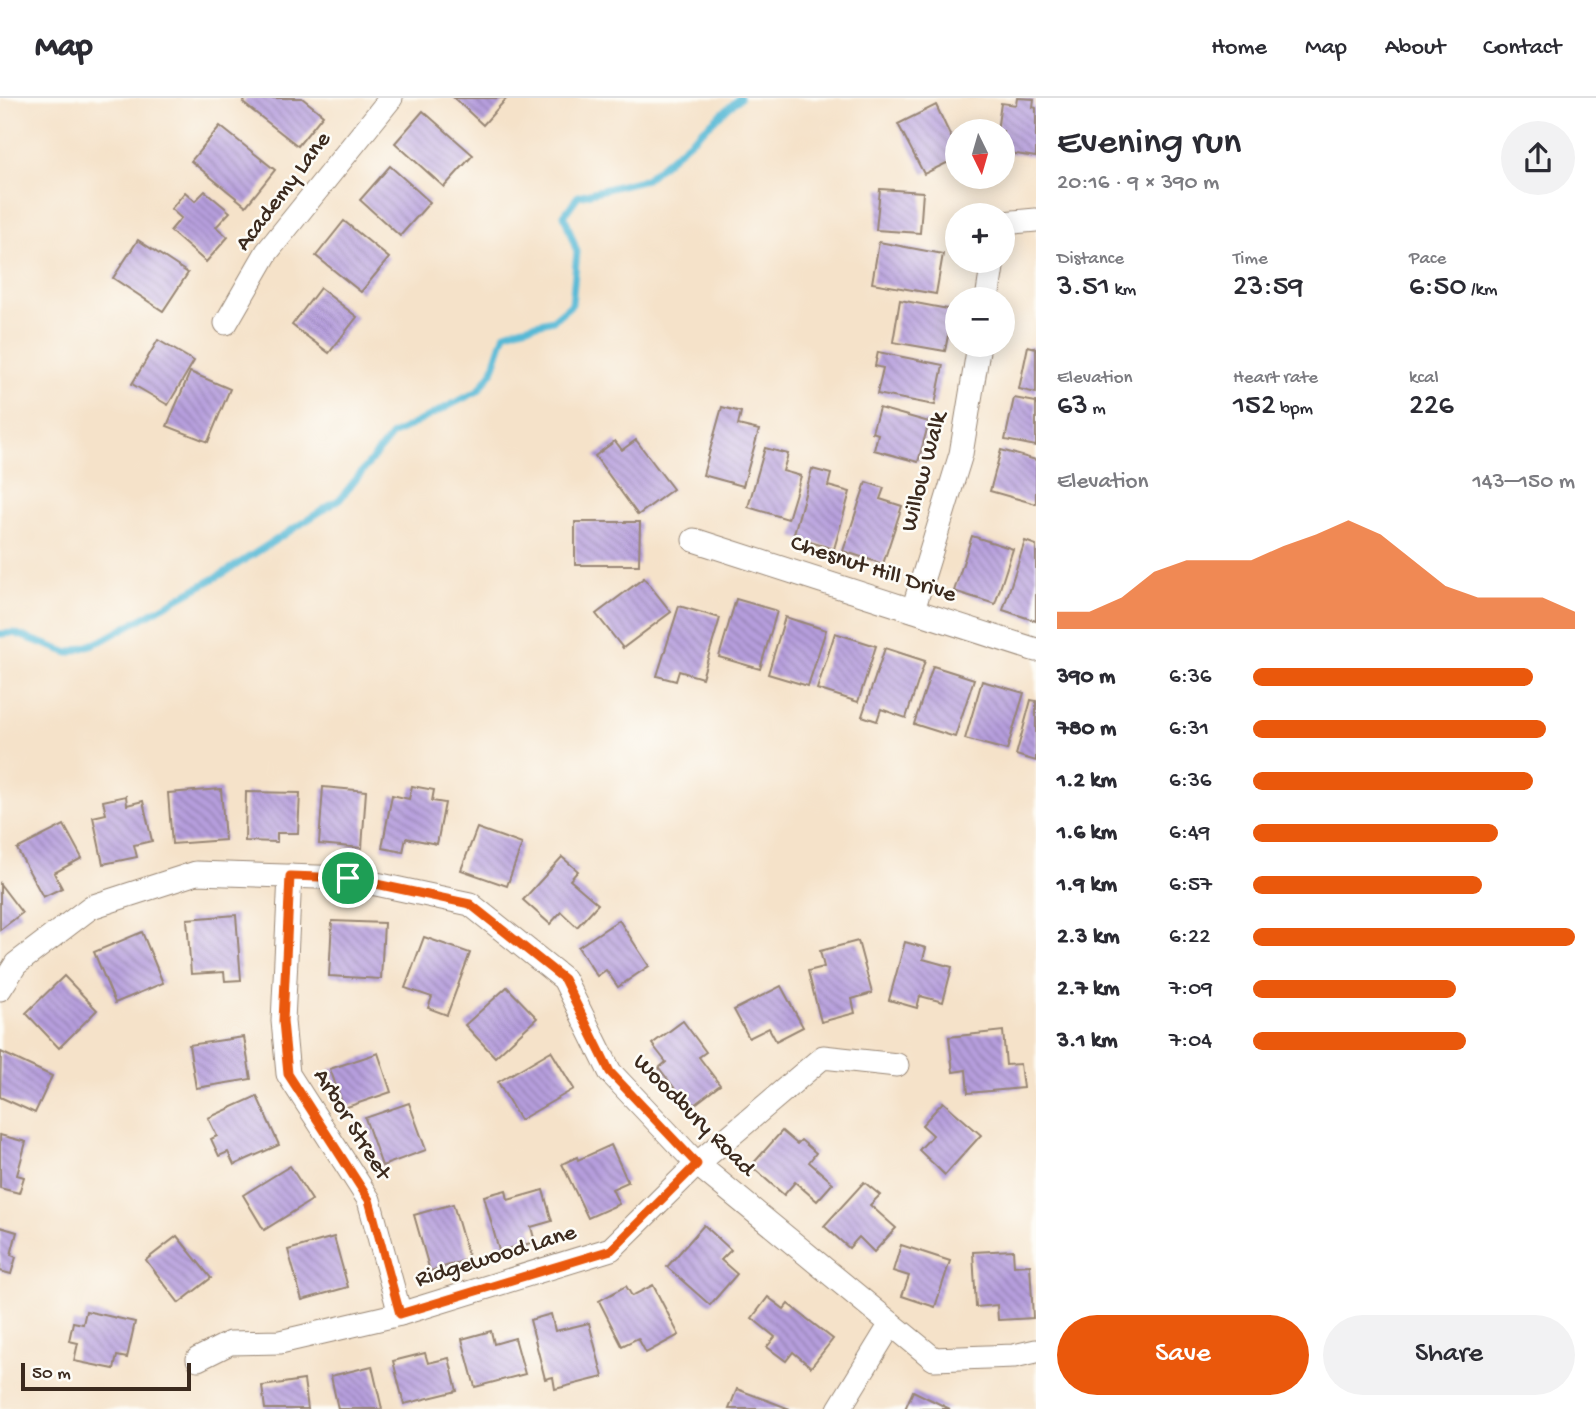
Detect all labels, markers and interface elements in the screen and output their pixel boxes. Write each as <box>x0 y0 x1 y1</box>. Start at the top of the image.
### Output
text: Map <box>35 29 92 67</box>
text: Home <box>1211 34 1267 63</box>
text: Map <box>1305 34 1347 63</box>
text: About <box>1385 34 1445 63</box>
text: Contact <box>1483 34 1561 63</box>
north arrow <box>945 119 1015 189</box>
map controls <box>945 119 1015 357</box>
button: share <box>1501 121 1575 195</box>
text: Evening run <box>1057 122 1241 166</box>
street label: Academy Lane <box>230 126 339 258</box>
text: 20:16 · 9 × 390 m <box>1057 170 1219 197</box>
button: + <box>945 203 1015 273</box>
text: Distance <box>1057 248 1124 271</box>
text: Time <box>1233 248 1268 271</box>
text: Pace <box>1409 248 1446 271</box>
text: 3.51 <box>1057 271 1110 306</box>
text: 23:59 <box>1233 271 1304 306</box>
text: 6:50 <box>1409 271 1466 306</box>
text: km <box>1110 279 1136 302</box>
text: /km <box>1466 279 1497 302</box>
button: − <box>945 287 1015 357</box>
text: Elevation <box>1057 367 1133 390</box>
text: Heart rate <box>1233 367 1318 390</box>
text: kcal <box>1409 367 1439 390</box>
text: 63 <box>1057 390 1088 425</box>
text: 152 <box>1233 390 1276 425</box>
text: 226 <box>1409 390 1454 425</box>
text: m <box>1088 398 1106 421</box>
text: bpm <box>1276 398 1313 421</box>
street label: Willow Walk <box>895 407 955 535</box>
text: Elevation <box>1057 469 1148 496</box>
text: 143–150 m <box>1473 469 1575 496</box>
street label: Chesnut Hill Drive <box>786 530 960 611</box>
text: 390 m <box>1057 664 1115 691</box>
text: 6:36 <box>1169 664 1211 691</box>
text: 780 m <box>1057 716 1116 743</box>
text: 6:31 <box>1169 716 1209 743</box>
text: 1.2 km <box>1057 768 1117 795</box>
text: 6:36 <box>1169 768 1211 795</box>
text: 1.6 km <box>1057 820 1117 847</box>
text: 6:49 <box>1169 820 1210 847</box>
pin <box>318 848 378 908</box>
icon: arrive <box>329 859 367 897</box>
text: 1.9 km <box>1057 872 1117 899</box>
text: 6:57 <box>1169 872 1212 899</box>
text: 2.3 km <box>1057 924 1119 951</box>
text: 6:22 <box>1169 924 1210 951</box>
text: 2.7 km <box>1057 976 1120 1003</box>
text: 7:09 <box>1169 976 1213 1003</box>
text: 3.1 km <box>1057 1028 1117 1055</box>
text: 7:04 <box>1169 1028 1212 1055</box>
street label: Woodbury Road <box>626 1049 762 1185</box>
street label: Arbor Street <box>305 1064 398 1188</box>
street label: Ridgewood Lane <box>412 1219 581 1295</box>
button: Save <box>1057 1315 1309 1395</box>
button: Share <box>1323 1315 1575 1395</box>
scale bar <box>21 1360 191 1392</box>
text: 50 m <box>32 1363 71 1386</box>

